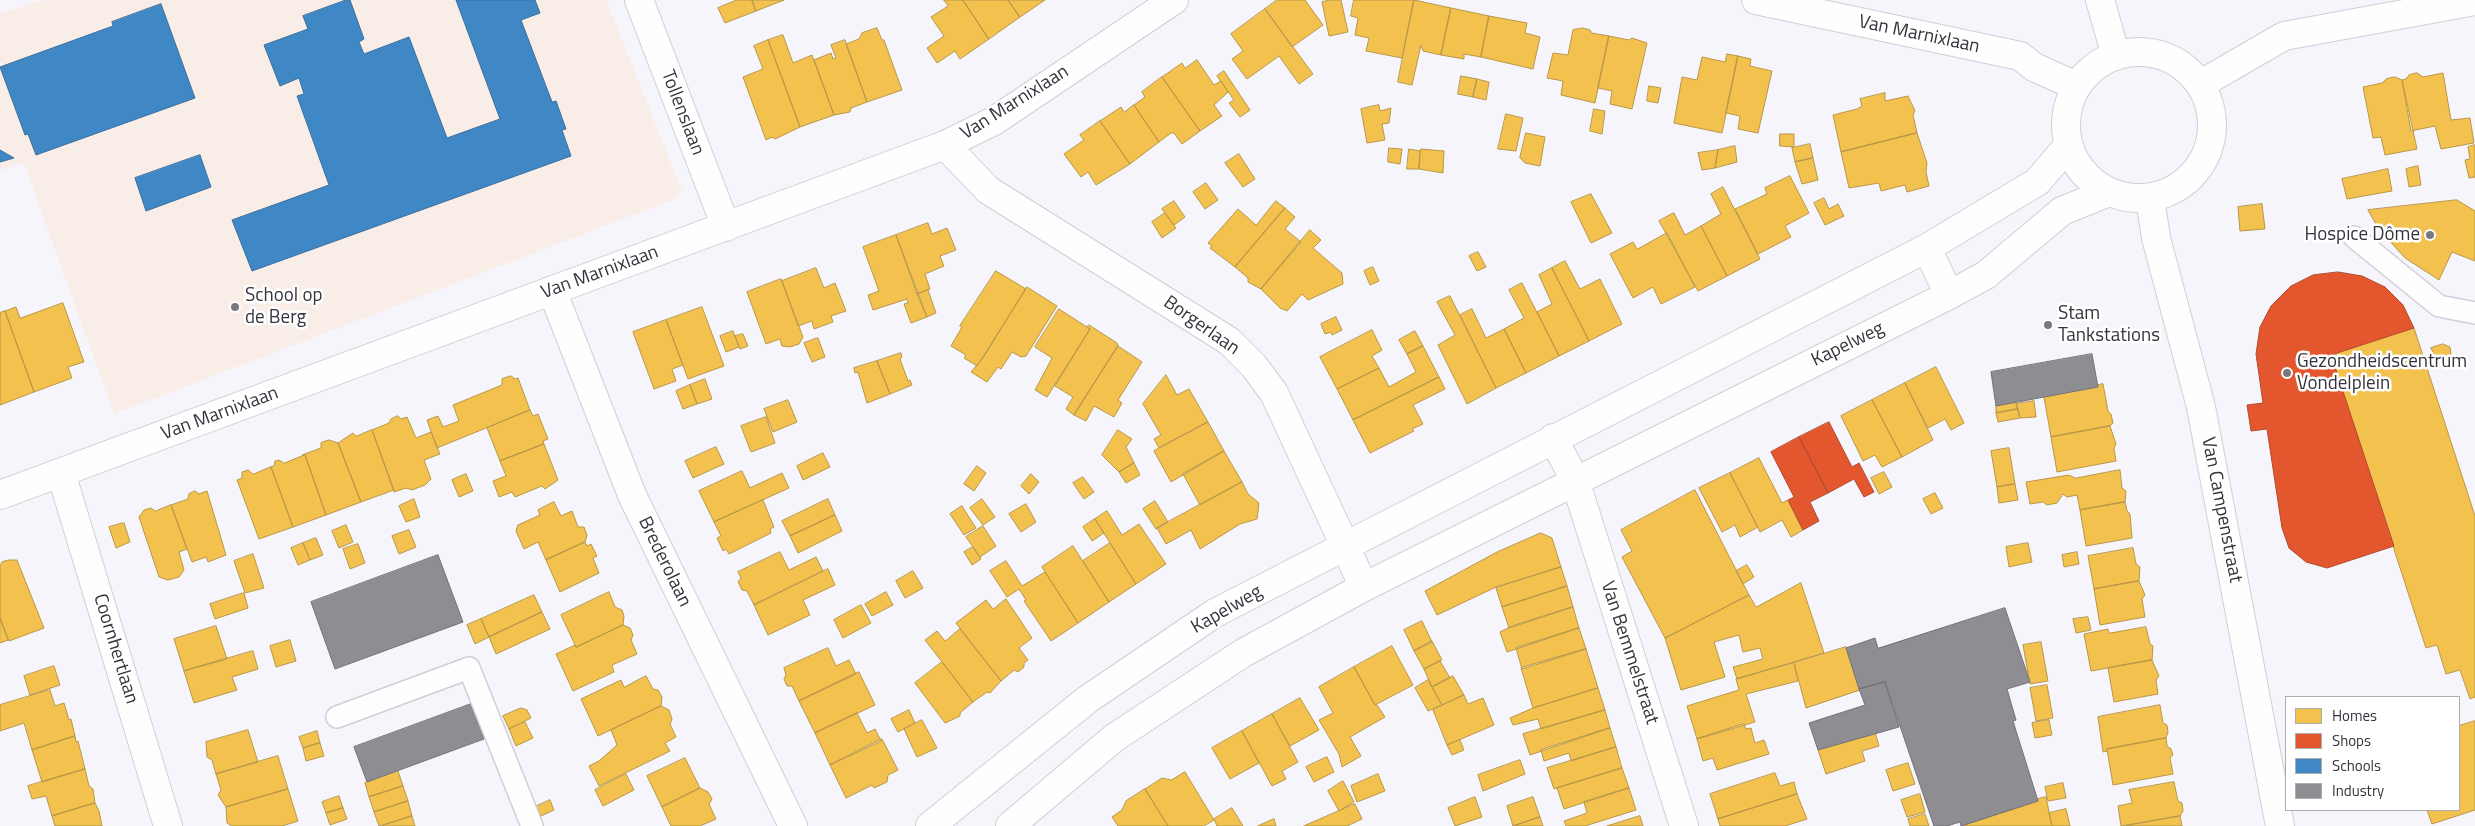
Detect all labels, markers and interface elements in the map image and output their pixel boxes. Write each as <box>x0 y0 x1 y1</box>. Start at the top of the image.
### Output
street label: Van Marnixlaan <box>1856 11 1982 59</box>
street label: Van Marnixlaan <box>957 61 1073 145</box>
street label: Tollenslaan <box>655 67 709 159</box>
place label: Hospice Dôme <box>2305 224 2420 246</box>
marker: Hospice Dôme <box>2424 229 2436 241</box>
street label: Van Marnixlaan <box>538 241 662 305</box>
place label: School op de Berg <box>245 285 322 329</box>
street label: Borgerlaan <box>1159 291 1243 361</box>
marker: School op de Berg <box>229 301 241 313</box>
place label: Stam Tankstations <box>2058 303 2160 347</box>
street label: Kapelweg <box>1808 318 1888 372</box>
marker: Stam Tankstations <box>2042 319 2054 331</box>
place label: Gezondheidscentrum Vondelplein <box>2297 351 2467 395</box>
marker: Gezondheidscentrum Vondelplein <box>2281 367 2293 379</box>
street label: Van Marnixlaan <box>158 382 282 446</box>
street label: Van Campenstraat <box>2196 435 2246 585</box>
street label: Brederolaan <box>632 513 696 611</box>
street label: Van Bemmelstraat <box>1595 578 1663 728</box>
street label: Kapelweg <box>1187 581 1267 639</box>
street label: Coornhertlaan <box>87 591 143 707</box>
legend <box>2285 696 2460 811</box>
text: Homes <box>2332 704 2377 727</box>
text: Shops <box>2332 729 2371 752</box>
text: Schools <box>2332 754 2381 777</box>
text: Industry <box>2332 779 2384 802</box>

